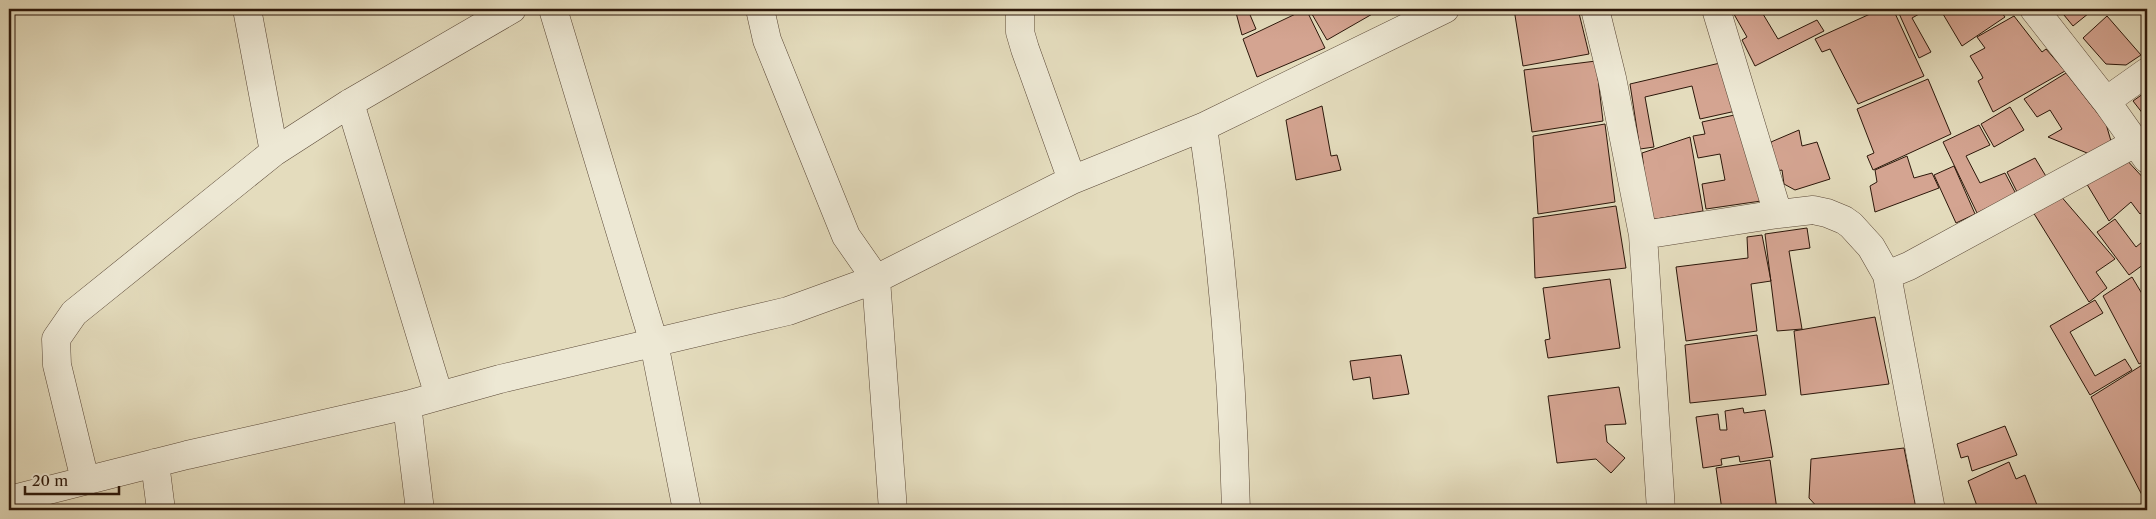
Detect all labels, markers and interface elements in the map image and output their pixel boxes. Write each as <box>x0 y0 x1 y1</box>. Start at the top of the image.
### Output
scale bar <box>25 464 119 496</box>
text: 20 m <box>32 471 68 490</box>

